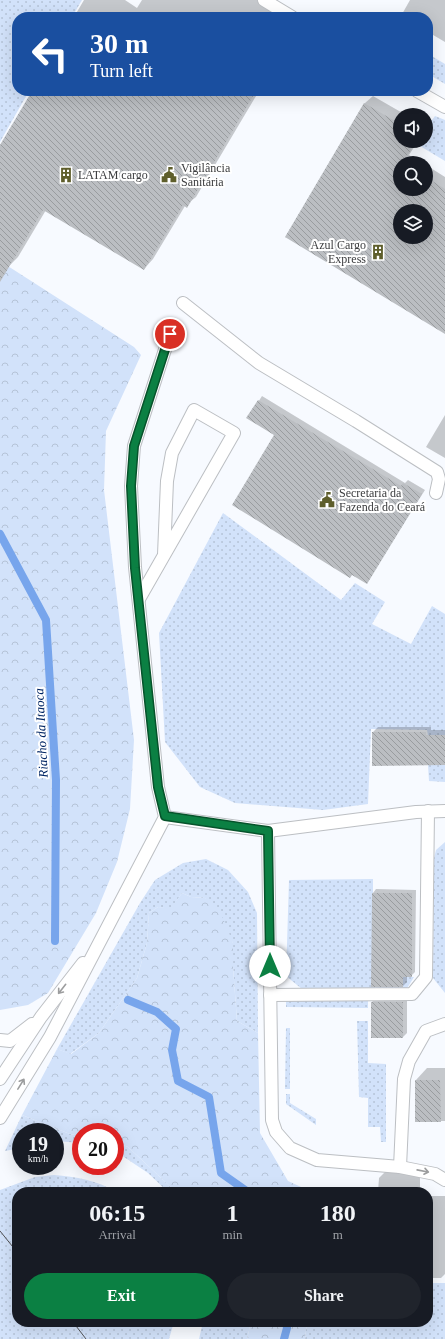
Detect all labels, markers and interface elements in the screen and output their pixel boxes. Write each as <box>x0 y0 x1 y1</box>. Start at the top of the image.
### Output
icon: left <box>24 28 76 80</box>
text: 30 m <box>90 28 148 59</box>
text: Turn left <box>90 61 153 81</box>
map controls <box>393 108 433 244</box>
button: sound <box>393 108 433 148</box>
button: search <box>393 156 433 196</box>
place label: Vigilância Sanitária <box>181 161 231 189</box>
building icon: LATAM cargo <box>57 166 75 184</box>
public building icon: Vigilância Sanitária <box>160 166 178 184</box>
place label: LATAM cargo <box>78 168 148 182</box>
button: layers <box>393 204 433 244</box>
place label: Azul Cargo Express <box>311 238 366 266</box>
building icon: Azul Cargo Express <box>369 243 387 261</box>
pin <box>153 317 187 351</box>
icon: arrive <box>159 323 181 345</box>
place label: Secretaria da Fazenda do Ceará <box>339 486 426 514</box>
public building icon: Secretaria da Fazenda do Ceará <box>318 491 336 509</box>
water label: Riacho da Itaoca <box>31 687 51 779</box>
position arrow <box>249 945 291 987</box>
one-way arrow <box>58 984 67 995</box>
one-way arrow <box>17 1078 25 1090</box>
speed limit sign: 20 <box>72 1123 124 1175</box>
text: 19 <box>28 1133 48 1155</box>
text: km/h <box>28 1153 48 1164</box>
one-way arrow <box>416 1168 429 1176</box>
text: 06:15 <box>89 1200 145 1226</box>
text: 1 <box>226 1200 238 1226</box>
text: 180 <box>320 1200 356 1226</box>
text: Arrival <box>98 1227 136 1242</box>
text: min <box>222 1227 243 1242</box>
text: m <box>333 1227 343 1242</box>
button: Exit <box>24 1273 219 1319</box>
button: Share <box>227 1273 421 1319</box>

